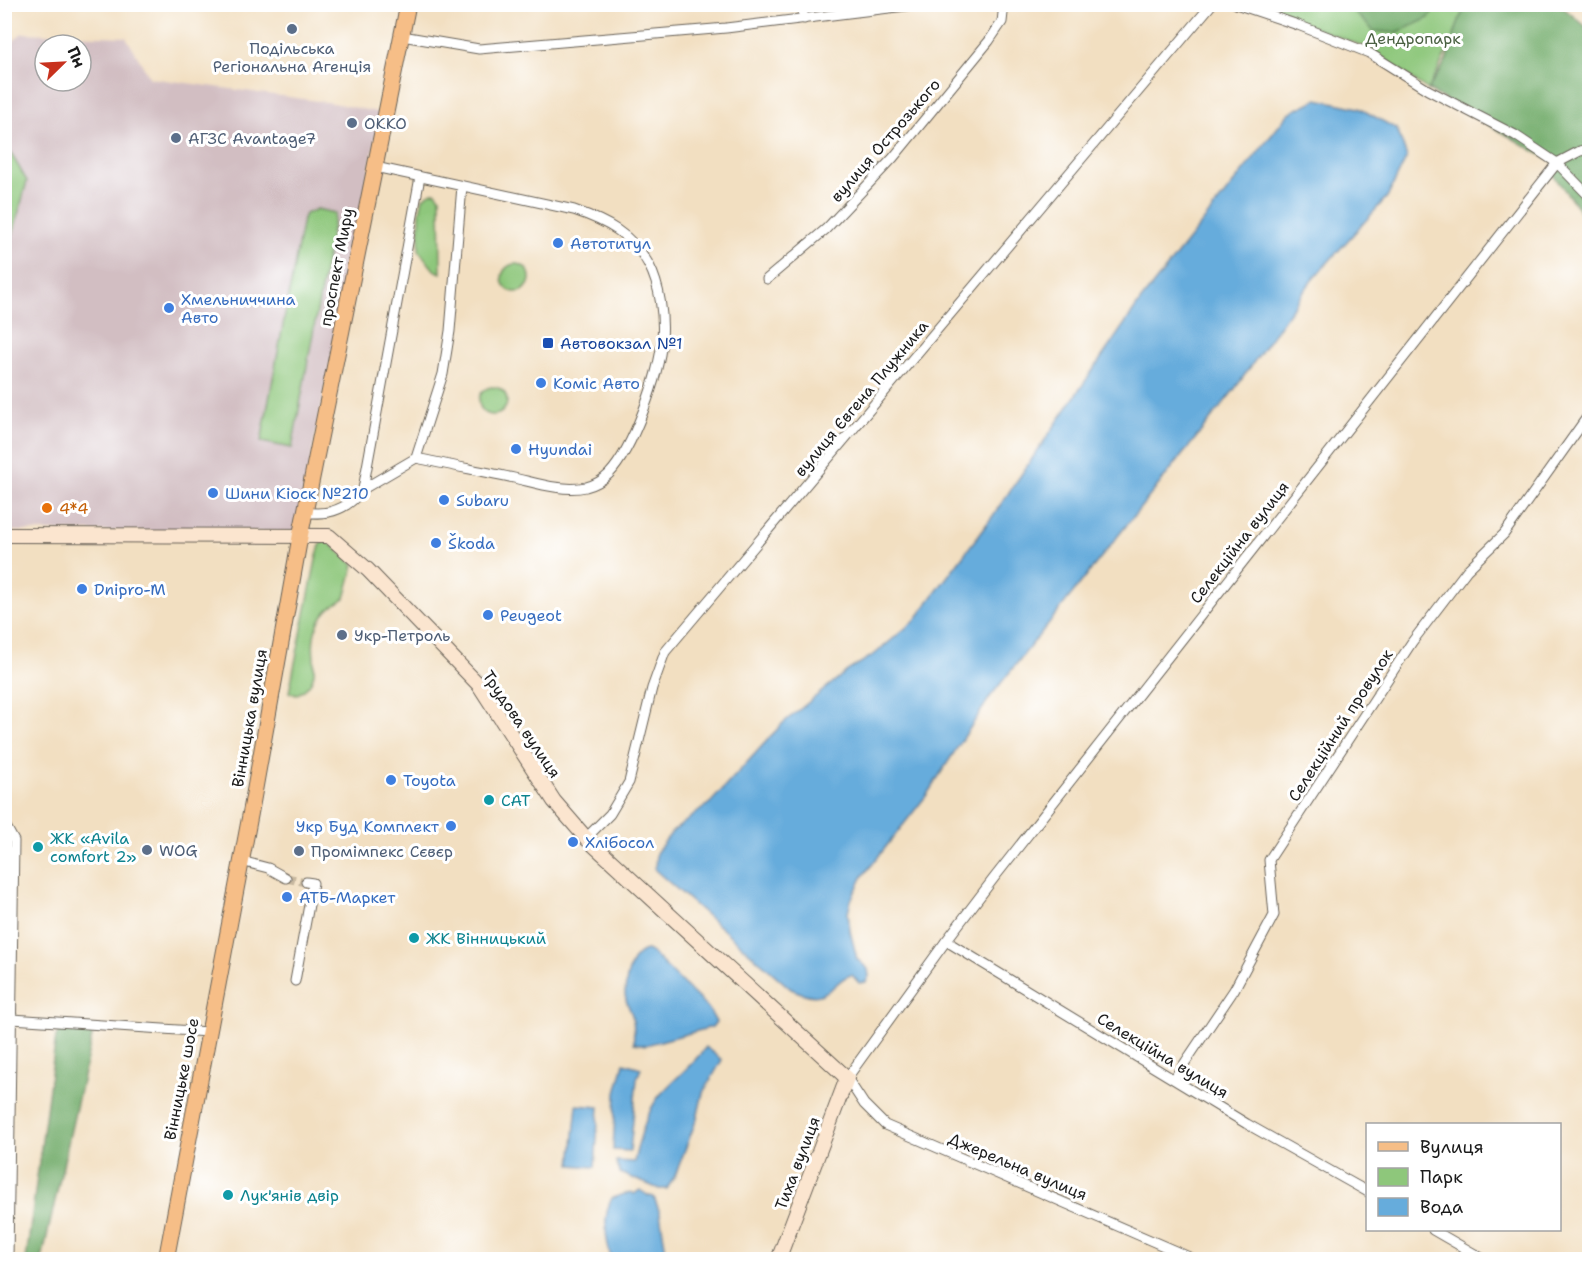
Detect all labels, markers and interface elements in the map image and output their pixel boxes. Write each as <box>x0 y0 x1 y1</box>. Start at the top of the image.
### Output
marker: Подільська Регіональна Агенція <box>285 22 299 36</box>
park label: Дендропарк <box>1365 28 1461 49</box>
north arrow <box>33 33 93 93</box>
place label: Подільська Регіональна Агенція <box>213 38 371 77</box>
text: Пн <box>62 43 90 71</box>
street label: вулиця Острозького <box>826 74 945 206</box>
place label: ОККО <box>364 113 407 134</box>
marker: ОККО <box>345 116 359 130</box>
place label: АГЗС Avantage7 <box>188 128 316 149</box>
marker: АГЗС Avantage7 <box>169 131 183 145</box>
street label: проспект Миру <box>315 206 358 328</box>
place label: Автотитул <box>570 233 651 254</box>
marker: Автотитул <box>551 236 565 250</box>
place label: Хмельниччина Авто <box>181 289 296 328</box>
marker: Хмельниччина Авто <box>162 301 176 315</box>
street label: вулиця Євгена Плужника <box>790 316 933 481</box>
place label: Автовокзал №1 <box>560 333 683 354</box>
marker: Автовокзал №1 <box>541 336 555 350</box>
place label: Коміс Авто <box>553 373 640 394</box>
marker: Коміс Авто <box>534 376 548 390</box>
place label: Hyundai <box>528 439 592 460</box>
marker: Hyundai <box>509 442 523 456</box>
street label: Селекційна вулиця <box>1185 477 1294 608</box>
place label: Шини Кіоск №210 <box>225 483 369 504</box>
marker: Шини Кіоск №210 <box>206 486 220 500</box>
place label: Subaru <box>456 490 509 511</box>
marker: Subaru <box>437 493 451 507</box>
place label: 4*4 <box>59 498 89 519</box>
marker: 4*4 <box>40 501 54 515</box>
place label: Škoda <box>448 533 495 554</box>
marker: Škoda <box>429 536 443 550</box>
place label: Dnipro-M <box>94 579 166 600</box>
marker: Dnipro-M <box>75 582 89 596</box>
place label: Peugeot <box>500 605 562 626</box>
marker: Peugeot <box>481 608 495 622</box>
place label: Укр-Петроль <box>354 625 450 646</box>
marker: Укр-Петроль <box>335 628 349 642</box>
street label: Селекційний провулок <box>1283 645 1398 805</box>
street label: Вінницька вулиця <box>227 647 272 789</box>
street label: Трудова вулиця <box>478 666 565 782</box>
place label: Toyota <box>403 770 456 791</box>
marker: Toyota <box>384 773 398 787</box>
place label: САТ <box>501 790 531 811</box>
marker: САТ <box>482 793 496 807</box>
place label: Укр Буд Комплект <box>296 816 440 837</box>
marker: Укр Буд Комплект <box>444 819 458 833</box>
place label: ЖК «Avila comfort 2» <box>50 828 136 867</box>
place label: Хлібосол <box>585 832 654 853</box>
marker: Хлібосол <box>566 835 580 849</box>
marker: ЖК «Avila comfort 2» <box>31 840 45 854</box>
place label: WOG <box>159 840 198 861</box>
place label: Промімпекс Сєвєр <box>311 841 453 862</box>
marker: WOG <box>140 843 154 857</box>
marker: Промімпекс Сєвєр <box>292 844 306 858</box>
place label: АТБ-Маркет <box>299 887 396 908</box>
marker: АТБ-Маркет <box>280 890 294 904</box>
place label: ЖК Вінницький <box>426 928 546 949</box>
marker: ЖК Вінницький <box>407 931 421 945</box>
street label: Селекційна вулиця <box>1093 1008 1232 1103</box>
street label: Вінницьке шосе <box>159 1016 204 1142</box>
street label: Тиха вулиця <box>770 1114 825 1213</box>
legend <box>1366 1123 1561 1231</box>
street label: Джерельна вулиця <box>945 1128 1090 1205</box>
text: Вулиця <box>1420 1135 1484 1159</box>
text: Парк <box>1420 1165 1463 1189</box>
place label: Лук'янів двір <box>240 1185 339 1206</box>
marker: Лук'янів двір <box>221 1188 235 1202</box>
text: Вода <box>1420 1195 1463 1219</box>

